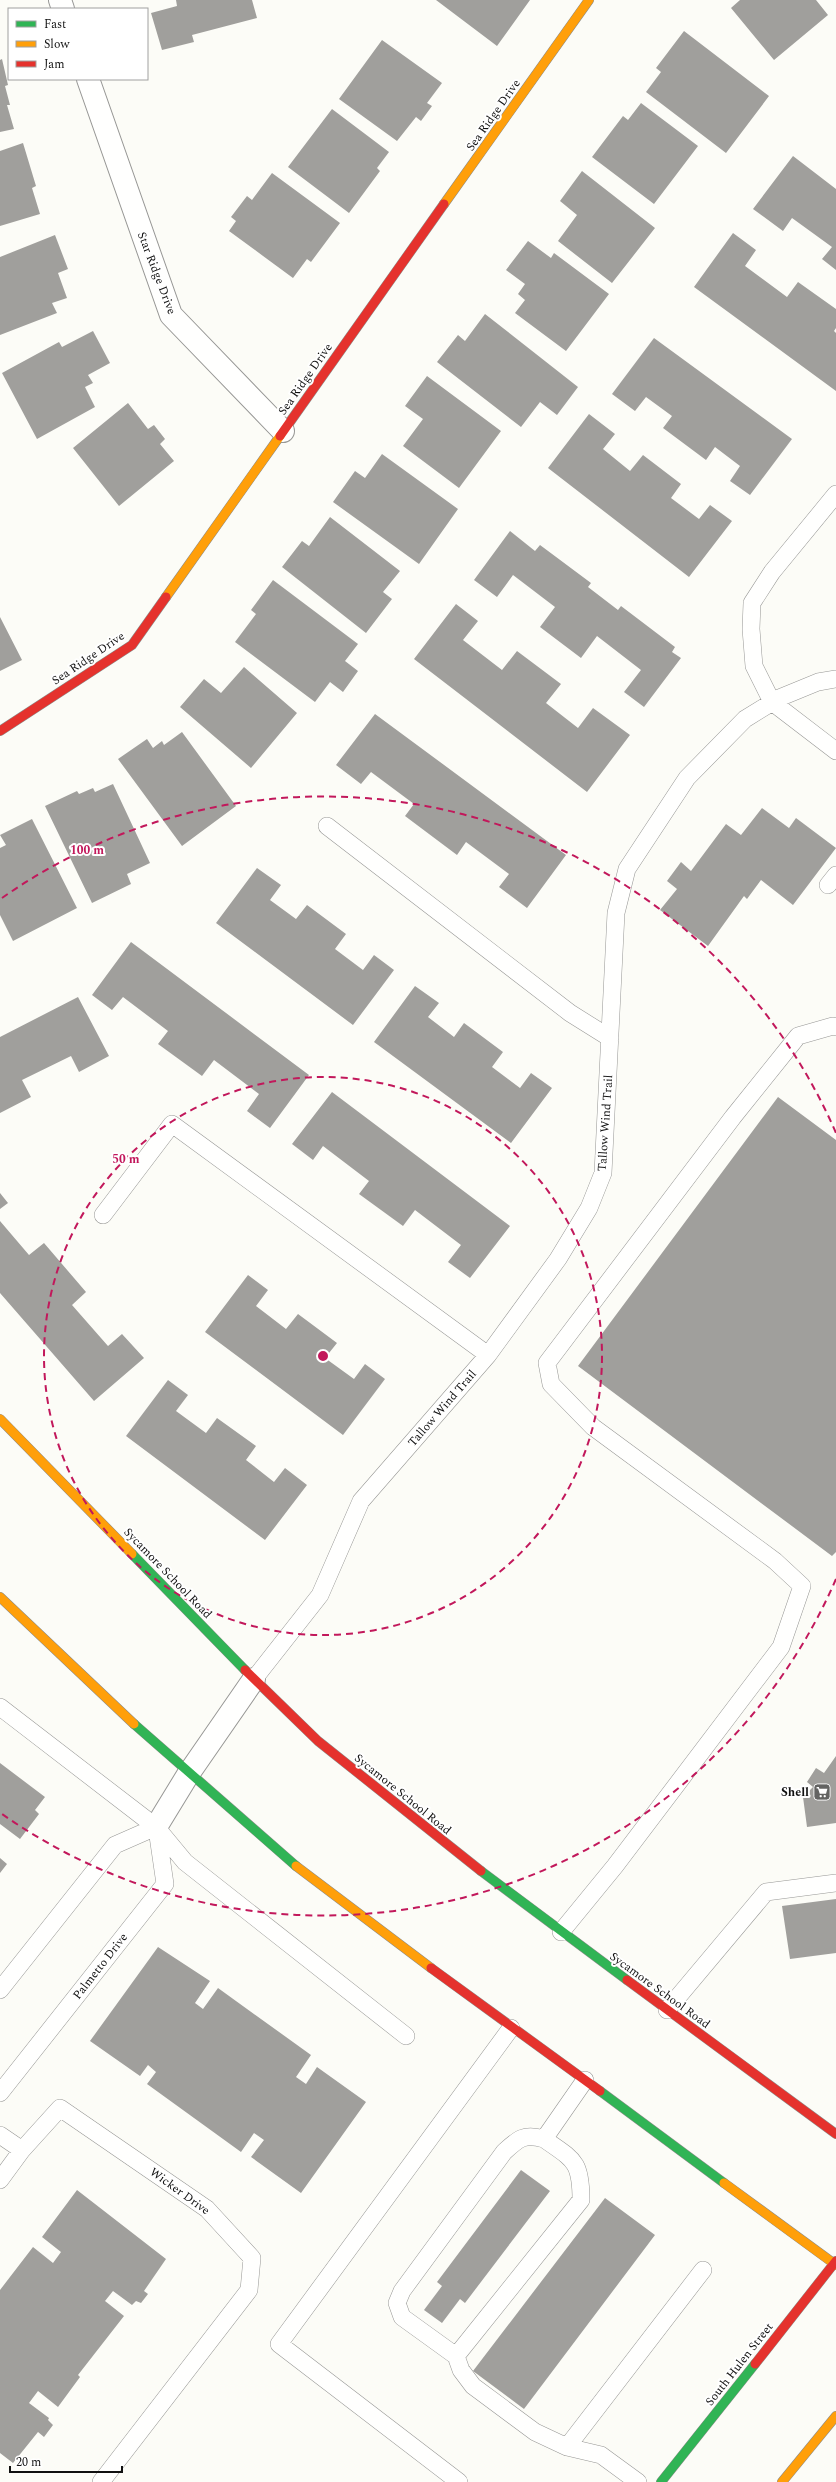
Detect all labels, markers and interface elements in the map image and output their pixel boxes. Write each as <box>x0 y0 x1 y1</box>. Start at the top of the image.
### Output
legend <box>8 8 148 80</box>
text: Fast <box>44 15 66 34</box>
text: Slow <box>44 35 70 54</box>
text: Jam <box>44 55 65 74</box>
street label: Sea Ridge Drive <box>461 75 525 155</box>
street label: Star Ridge Drive <box>132 229 181 318</box>
street label: Sea Ridge Drive <box>273 339 337 419</box>
street label: Sea Ridge Drive <box>48 627 129 690</box>
text: 100 m <box>70 841 104 860</box>
street label: Tallow Wind Trail <box>593 1074 618 1172</box>
text: 50 m <box>112 1150 140 1169</box>
centre of rings <box>316 1349 330 1363</box>
street label: Tallow Wind Trail <box>403 1366 481 1451</box>
street label: Sycamore School Road <box>119 1523 216 1623</box>
street label: Sycamore School Road <box>350 1749 456 1840</box>
supermarket icon: Shell <box>812 1782 832 1802</box>
place label: Shell <box>781 1783 809 1802</box>
street label: Palmetto Drive <box>68 1929 133 2004</box>
street label: Sycamore School Road <box>605 1947 714 2034</box>
street label: Wicker Drive <box>146 2163 214 2220</box>
street label: South Hulen Street <box>701 2319 778 2410</box>
scale bar <box>10 2448 122 2474</box>
text: 20 m <box>16 2453 41 2472</box>

